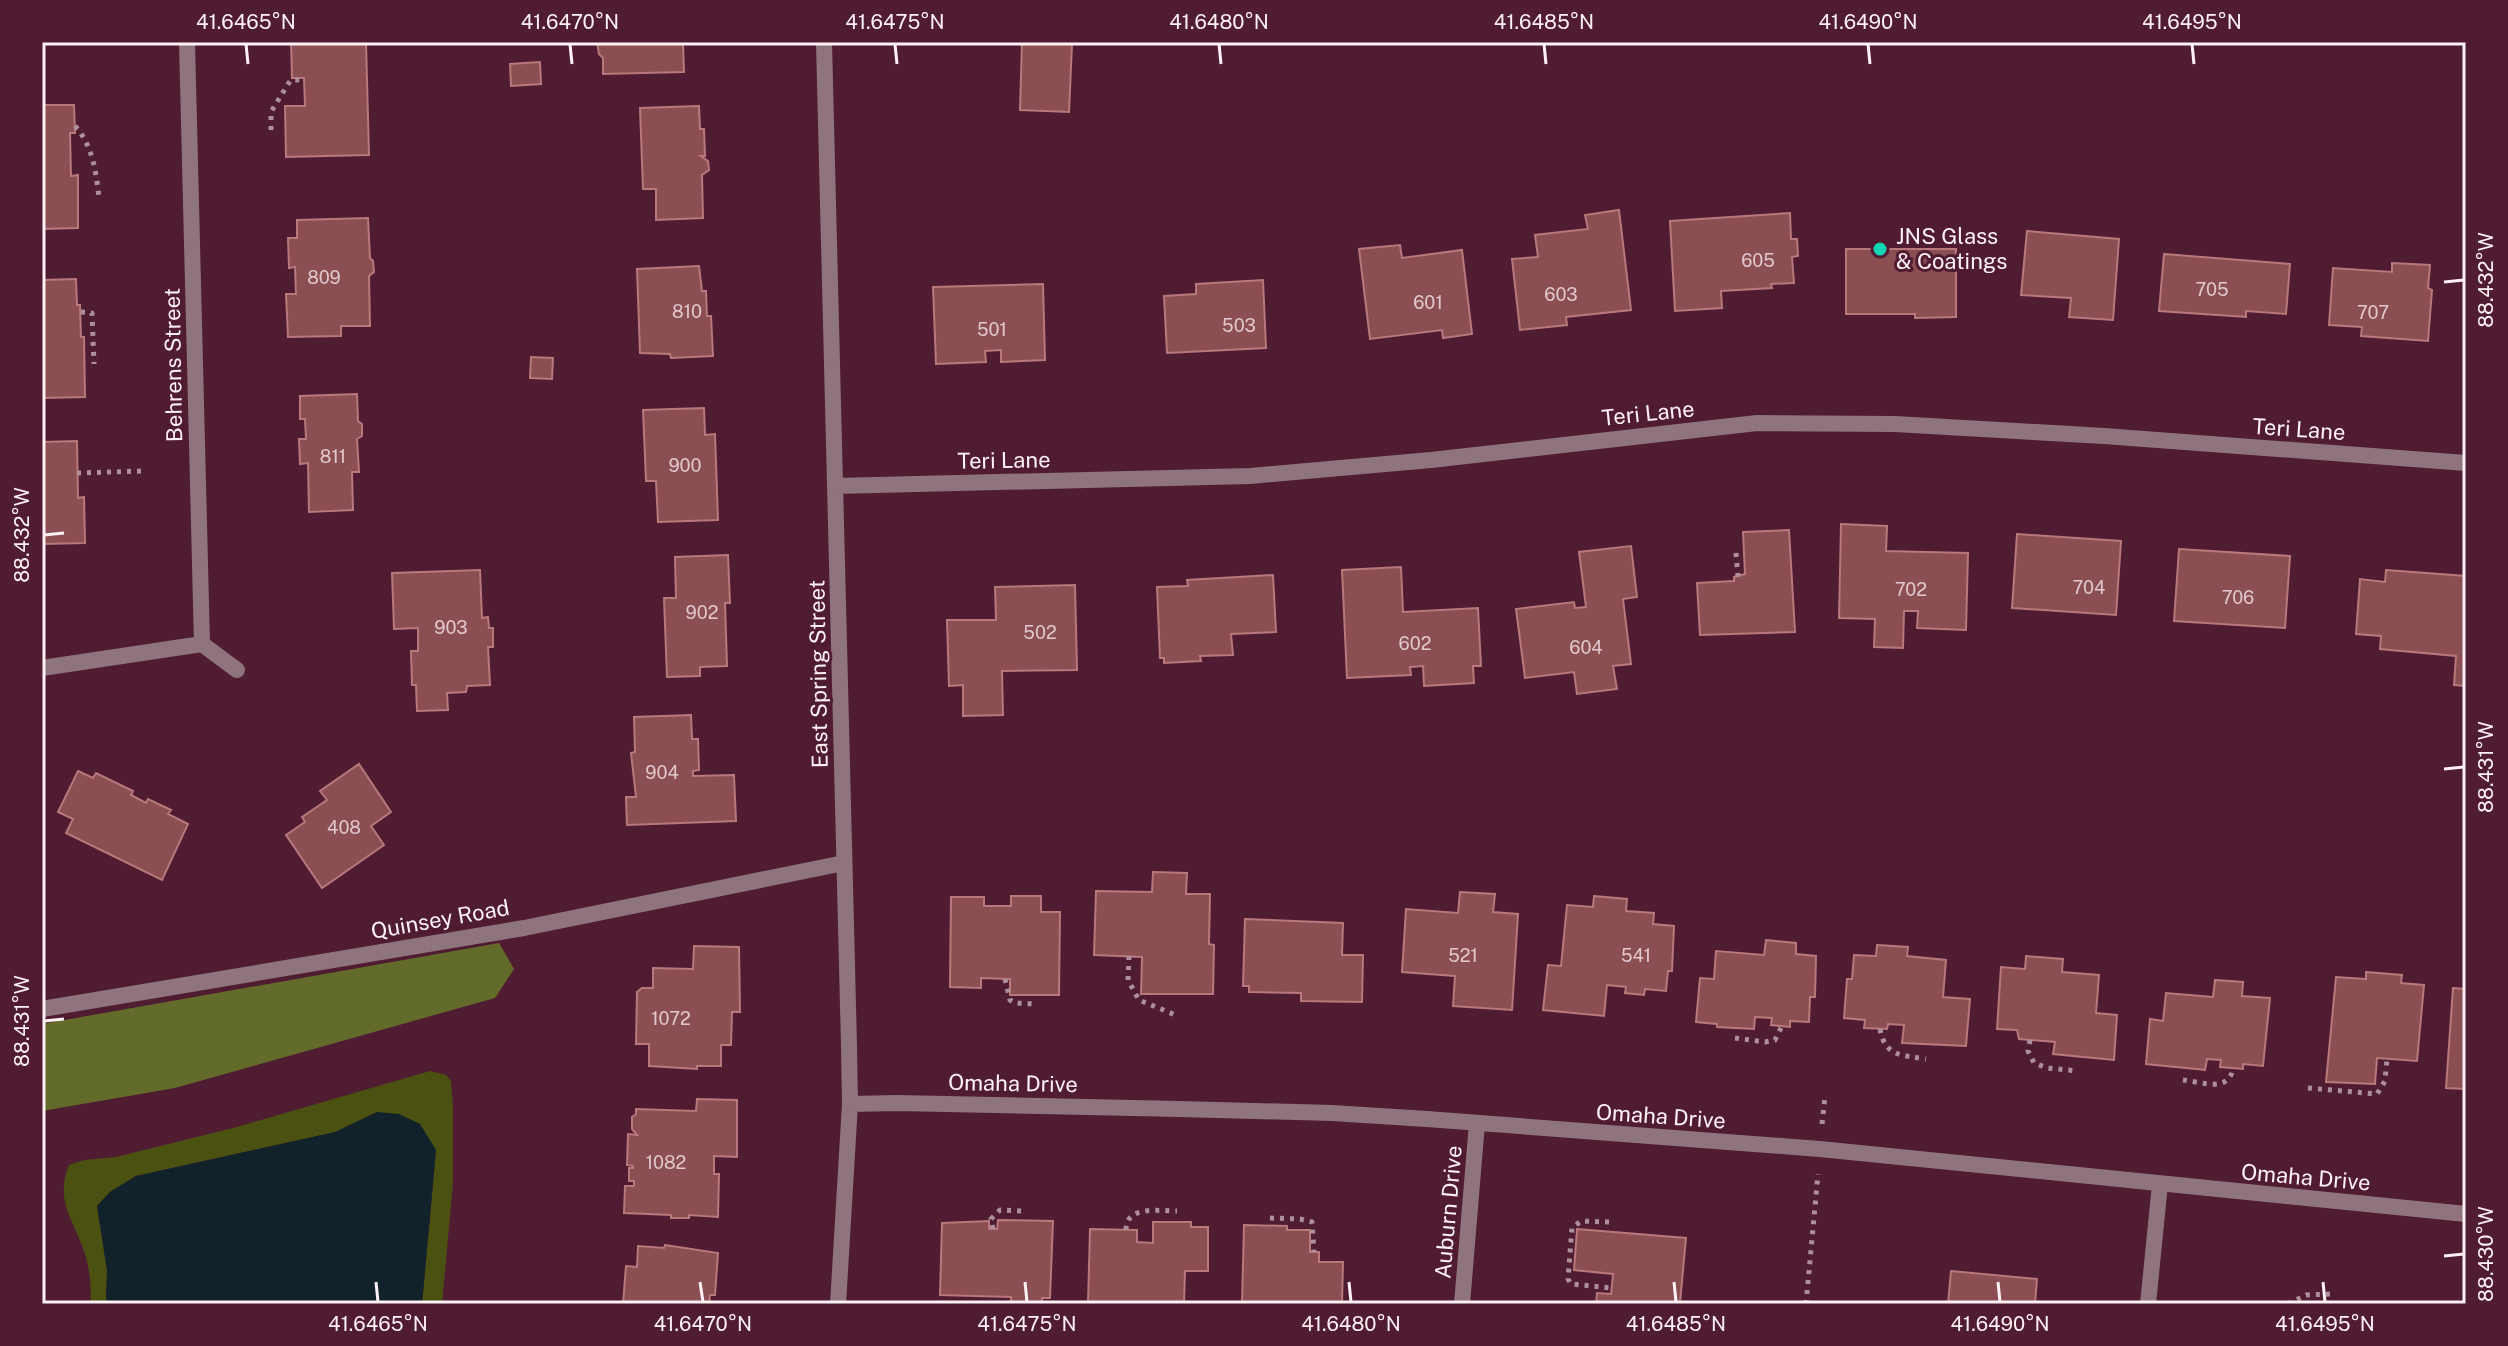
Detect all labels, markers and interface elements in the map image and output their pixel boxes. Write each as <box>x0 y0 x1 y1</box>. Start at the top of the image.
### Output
text: 41.6465°N <box>196 10 296 34</box>
text: 41.6470°N <box>521 10 619 34</box>
text: 41.6475°N <box>845 10 945 34</box>
text: 41.6480°N <box>1169 10 1269 34</box>
text: 41.6485°N <box>1494 10 1594 34</box>
text: 41.6490°N <box>1818 10 1918 34</box>
text: 41.6495°N <box>2142 10 2242 34</box>
place label: JNS Glass & Coatings <box>1896 223 2007 274</box>
text: 88.432°W <box>2474 232 2498 328</box>
marker: JNS Glass & Coatings <box>1871 240 1889 258</box>
house number: 605 <box>1741 250 1775 271</box>
house number: 809 <box>307 267 341 288</box>
house number: 705 <box>2196 279 2229 300</box>
house number: 603 <box>1544 284 1578 305</box>
street label: Behrens Street <box>159 288 187 442</box>
house number: 601 <box>1413 292 1443 313</box>
house number: 810 <box>672 301 702 322</box>
house number: 707 <box>2357 302 2389 323</box>
house number: 503 <box>1222 315 1256 336</box>
house number: 501 <box>977 319 1007 340</box>
street label: Teri Lane <box>1600 395 1696 431</box>
street label: Teri Lane <box>2252 413 2346 445</box>
house number: 811 <box>320 446 346 467</box>
street label: Teri Lane <box>957 446 1051 474</box>
house number: 900 <box>668 455 702 476</box>
text: 88.432°W <box>10 487 34 583</box>
house number: 704 <box>2073 577 2105 598</box>
house number: 702 <box>1895 579 1927 600</box>
street label: East Spring Street <box>803 580 833 768</box>
house number: 706 <box>2222 587 2254 608</box>
house number: 902 <box>686 602 718 623</box>
house number: 903 <box>434 617 468 638</box>
house number: 502 <box>1023 622 1057 643</box>
house number: 602 <box>1399 633 1431 654</box>
house number: 604 <box>1569 637 1603 658</box>
text: 88.431°W <box>2474 721 2498 813</box>
house number: 904 <box>645 762 679 783</box>
house number: 408 <box>327 817 361 838</box>
street label: Quinsey Road <box>369 894 511 944</box>
house number: 521 <box>1448 945 1478 966</box>
house number: 541 <box>1621 945 1651 966</box>
text: 88.431°W <box>10 975 34 1067</box>
house number: 1072 <box>651 1008 691 1029</box>
street label: Omaha Drive <box>948 1069 1078 1097</box>
street label: Omaha Drive <box>1595 1098 1727 1134</box>
street label: Auburn Drive <box>1429 1144 1467 1280</box>
house number: 1082 <box>646 1152 686 1173</box>
street label: Omaha Drive <box>2240 1158 2372 1196</box>
text: 88.430°W <box>2474 1206 2498 1302</box>
text: 41.6465°N <box>328 1312 428 1336</box>
text: 41.6470°N <box>654 1312 752 1336</box>
text: 41.6475°N <box>977 1312 1077 1336</box>
text: 41.6480°N <box>1301 1312 1401 1336</box>
text: 41.6485°N <box>1626 1312 1726 1336</box>
text: 41.6490°N <box>1950 1312 2050 1336</box>
text: 41.6495°N <box>2275 1312 2375 1336</box>

